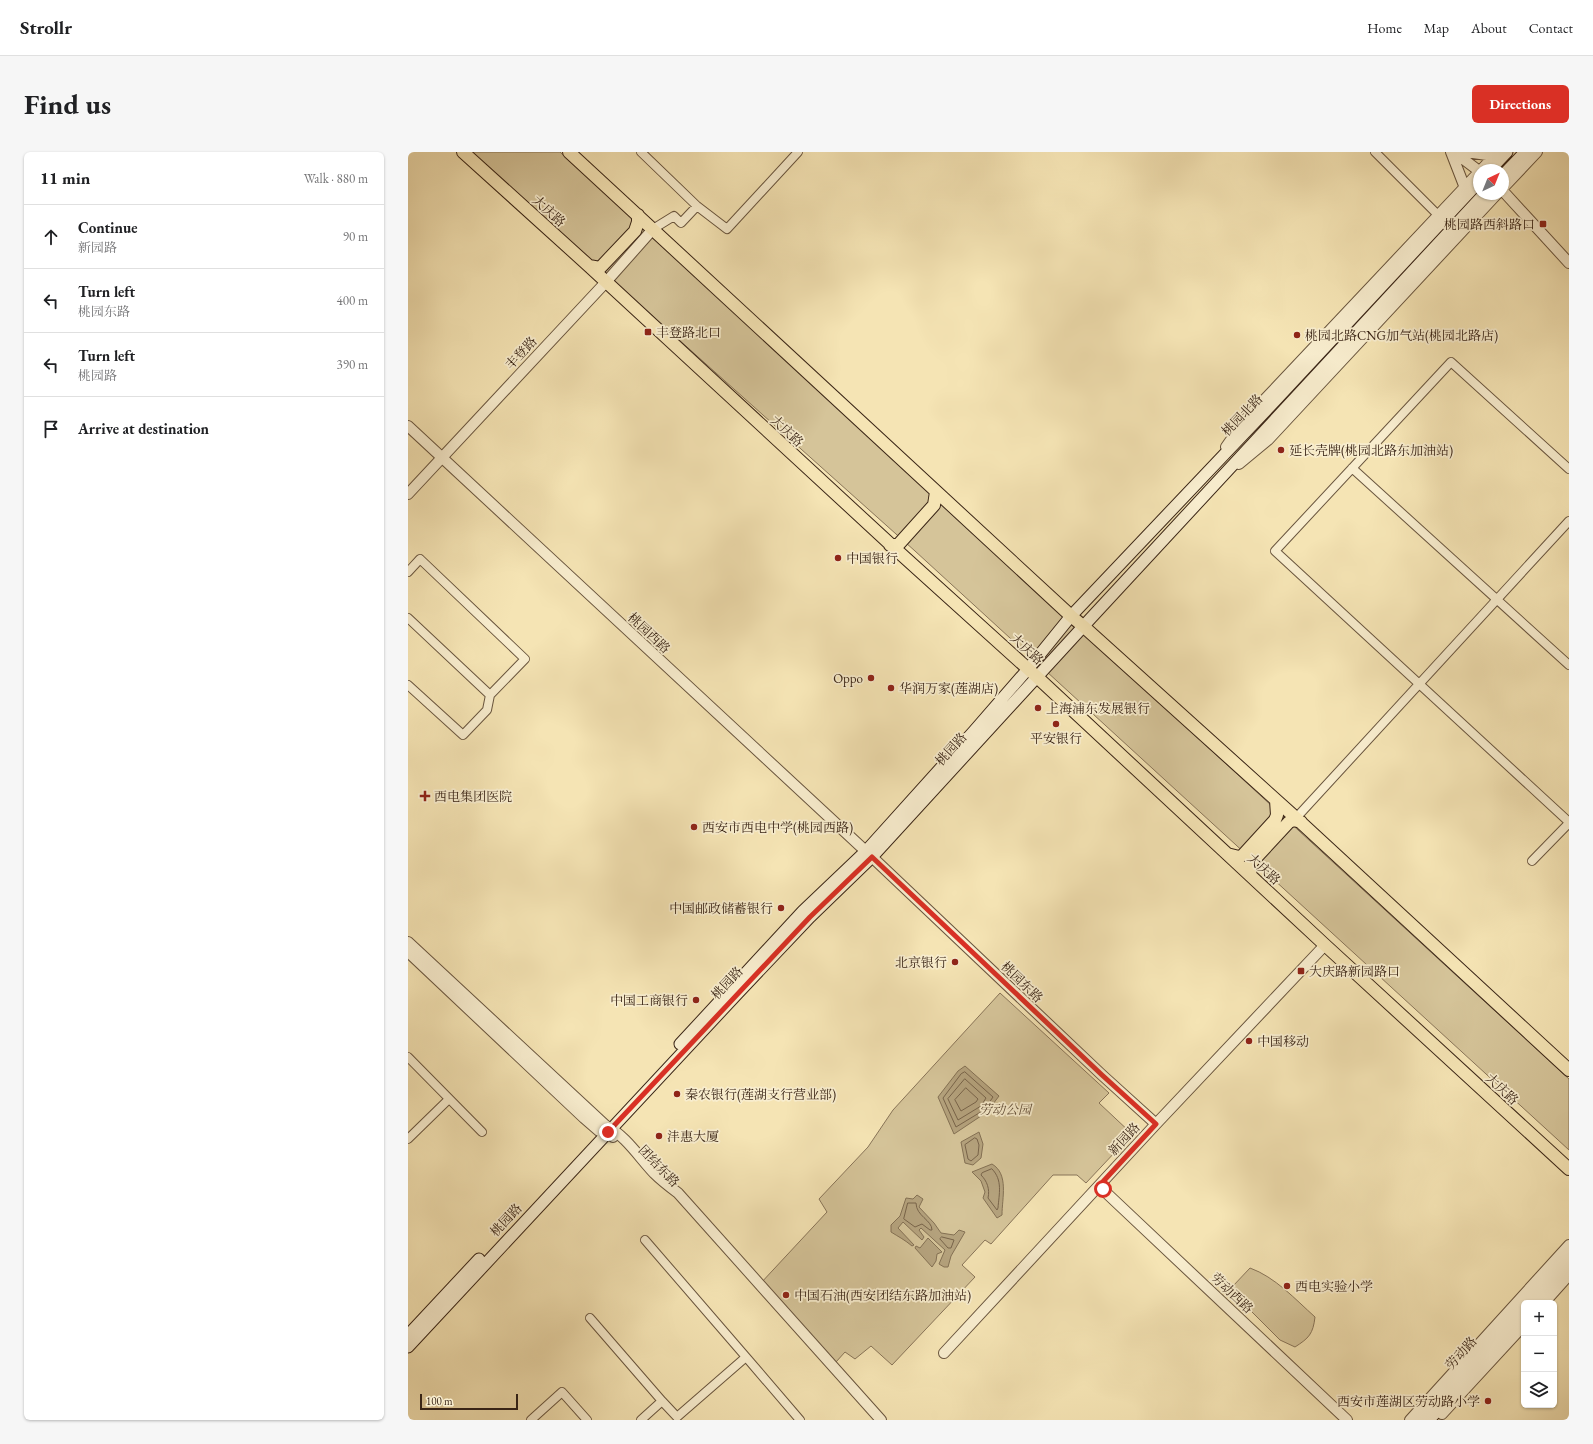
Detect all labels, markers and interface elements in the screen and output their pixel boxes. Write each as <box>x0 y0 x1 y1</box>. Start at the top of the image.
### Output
text: Strollr <box>20 15 72 40</box>
text: Home <box>1367 19 1402 37</box>
text: Map <box>1424 19 1449 37</box>
text: About <box>1471 19 1507 37</box>
text: Contact <box>1529 19 1573 37</box>
button: Directions <box>1472 85 1569 123</box>
text: Find us <box>24 86 111 122</box>
north arrow <box>1473 164 1509 200</box>
text: 11 min <box>40 167 90 189</box>
text: Walk · 880 m <box>304 170 368 187</box>
street label: 大庆路 <box>529 192 569 230</box>
place label: 桃园路西斜路口 <box>1444 216 1535 233</box>
text: Continue <box>78 218 138 237</box>
marker: 桃园路西斜路口 <box>1538 219 1548 229</box>
icon: ahead <box>40 226 62 248</box>
text: 90 m <box>343 228 368 245</box>
text: 新园路 <box>78 239 117 256</box>
text: Turn left <box>78 282 135 301</box>
icon: left <box>40 290 62 312</box>
text: 400 m <box>337 292 368 309</box>
text: 桃园东路 <box>78 303 130 320</box>
place label: 丰登路北口 <box>656 324 721 341</box>
marker: 丰登路北口 <box>643 327 653 337</box>
place label: 桃园北路CNG加气站(桃园北路店) <box>1305 327 1498 344</box>
marker: 桃园北路CNG加气站(桃园北路店) <box>1292 330 1302 340</box>
street label: 丰登路 <box>501 333 541 373</box>
text: Turn left <box>78 346 135 365</box>
icon: left <box>40 354 62 376</box>
text: 390 m <box>337 356 368 373</box>
text: 桃园路 <box>78 367 117 384</box>
street label: 桃园北路 <box>1218 390 1266 440</box>
street label: 大庆路 <box>767 411 807 451</box>
icon: arrive <box>40 418 62 440</box>
text: Arrive at destination <box>78 419 209 438</box>
place label: 延长壳牌(桃园北路东加油站) <box>1289 442 1453 459</box>
marker: 延长壳牌(桃园北路东加油站) <box>1276 445 1286 455</box>
place label: 中国银行 <box>846 550 898 567</box>
marker: 中国银行 <box>833 553 843 563</box>
street label: 桃园西路 <box>624 609 674 657</box>
street label: 大庆路 <box>1007 630 1047 668</box>
place label: Oppo <box>833 670 863 687</box>
marker: Oppo <box>866 673 876 683</box>
place label: 华润万家(莲湖店) <box>899 680 998 697</box>
marker: 华润万家(莲湖店) <box>886 683 896 693</box>
place label: 上海浦东发展银行 <box>1046 700 1150 717</box>
marker: 上海浦东发展银行 <box>1033 703 1043 713</box>
marker: 平安银行 <box>1051 719 1061 729</box>
street label: 桃园路 <box>932 729 970 769</box>
place label: 平安银行 <box>1030 730 1082 747</box>
place label: 西电集团医院 <box>434 788 512 805</box>
marker: 西电集团医院 <box>419 790 431 802</box>
place label: 西安市西电中学(桃园西路) <box>702 819 853 836</box>
marker: 西安市西电中学(桃园西路) <box>689 822 699 832</box>
street label: 大庆路 <box>1244 850 1284 888</box>
place label: 中国邮政储蓄银行 <box>669 900 773 917</box>
marker: 中国邮政储蓄银行 <box>776 903 786 913</box>
place label: 北京银行 <box>895 954 947 971</box>
marker: 北京银行 <box>950 957 960 967</box>
street label: 桃园东路 <box>997 958 1047 1006</box>
street label: 桃园路 <box>707 963 747 1003</box>
place label: 大庆路新园路口 <box>1309 963 1400 980</box>
marker: 大庆路新园路口 <box>1296 966 1306 976</box>
place label: 中国工商银行 <box>610 992 688 1009</box>
marker: 中国工商银行 <box>691 995 701 1005</box>
place label: 中国移动 <box>1257 1033 1309 1050</box>
marker: 中国移动 <box>1244 1036 1254 1046</box>
street label: 大庆路 <box>1482 1069 1522 1109</box>
place label: 秦农银行(莲湖支行营业部) <box>685 1086 836 1103</box>
marker: 秦农银行(莲湖支行营业部) <box>672 1089 682 1099</box>
park label: 劳动公园 <box>979 1101 1033 1118</box>
street label: 新园路 <box>1104 1119 1144 1159</box>
route end <box>599 1123 617 1141</box>
place label: 沣惠大厦 <box>667 1128 719 1145</box>
marker: 沣惠大厦 <box>654 1131 664 1141</box>
street label: 团结东路 <box>635 1141 683 1191</box>
route start <box>1094 1180 1112 1198</box>
street label: 桃园路 <box>486 1200 526 1240</box>
street label: 劳动西路 <box>1207 1269 1257 1317</box>
place label: 西电实验小学 <box>1295 1278 1373 1295</box>
marker: 西电实验小学 <box>1282 1281 1292 1291</box>
place label: 中国石油(西安团结东路加油站) <box>794 1287 971 1304</box>
marker: 中国石油(西安团结东路加油站) <box>781 1290 791 1300</box>
map controls <box>1521 1300 1557 1408</box>
button: + <box>1521 1300 1557 1336</box>
street label: 劳动路 <box>1442 1333 1480 1373</box>
button: − <box>1521 1336 1557 1372</box>
button: layers <box>1521 1372 1557 1408</box>
scale bar <box>420 1392 518 1411</box>
place label: 西安市莲湖区劳动路小学 <box>1337 1393 1480 1410</box>
text: 100 m <box>426 1394 453 1408</box>
marker: 西安市莲湖区劳动路小学 <box>1483 1396 1493 1406</box>

